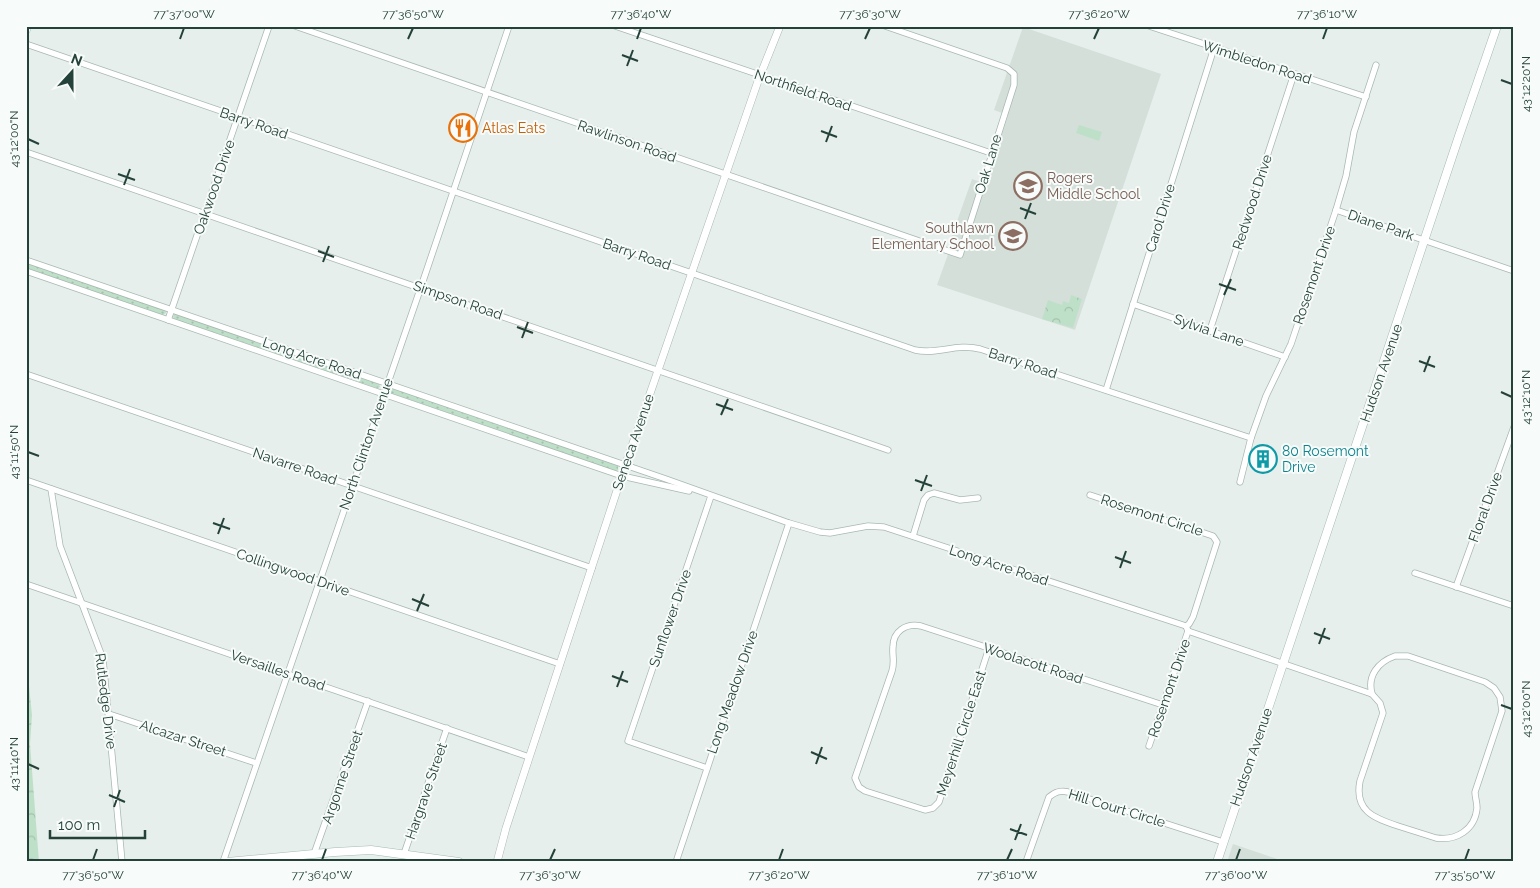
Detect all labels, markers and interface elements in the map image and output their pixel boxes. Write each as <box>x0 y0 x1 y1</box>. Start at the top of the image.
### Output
text: 77°37'00"W <box>153 7 215 21</box>
text: 77°36'50"W <box>382 7 444 21</box>
text: 77°36'40"W <box>611 7 672 21</box>
text: 77°36'30"W <box>839 7 901 21</box>
text: 77°36'20"W <box>1068 7 1130 21</box>
text: 77°36'10"W <box>1297 7 1358 21</box>
street label: Wimbledon Road <box>1201 37 1313 87</box>
north arrow <box>48 48 98 98</box>
text: N <box>69 50 85 69</box>
text: 43°12'20"N <box>1519 56 1533 112</box>
street label: Northfield Road <box>752 66 854 114</box>
street label: Barry Road <box>218 104 290 142</box>
text: 43°12'00"N <box>7 111 21 167</box>
restaurant icon: Atlas Eats <box>448 113 478 143</box>
street label: Rawlinson Road <box>576 117 678 165</box>
place label: Atlas Eats <box>482 120 545 136</box>
street label: Oak Lane <box>971 132 1005 196</box>
street label: Oakwood Drive <box>190 138 238 236</box>
street label: Redwood Drive <box>1229 152 1275 252</box>
place label: Rogers Middle School <box>1047 170 1140 202</box>
school or university icon: Rogers Middle School <box>1013 171 1043 201</box>
street label: Carol Drive <box>1142 182 1178 254</box>
street label: Diane Park <box>1346 206 1417 244</box>
place label: Southlawn Elementary School <box>871 220 994 252</box>
school or university icon: Southlawn Elementary School <box>998 221 1028 251</box>
street label: Rosemont Drive <box>1290 224 1338 326</box>
street label: Barry Road <box>601 235 673 273</box>
street label: Simpson Road <box>411 277 505 323</box>
street label: Sylvia Lane <box>1172 311 1246 349</box>
street label: Hudson Avenue <box>1357 322 1405 424</box>
street label: Long Acre Road <box>261 334 363 382</box>
street label: Barry Road <box>987 344 1059 382</box>
text: 43°12'10"N <box>1519 370 1533 424</box>
street label: North Clinton Avenue <box>336 376 396 512</box>
street label: Seneca Avenue <box>609 392 657 492</box>
text: 43°11'50"N <box>7 425 21 479</box>
place label: 80 Rosemont Drive <box>1282 443 1369 475</box>
street label: Navarre Road <box>251 444 339 488</box>
building icon: 80 Rosemont Drive <box>1248 444 1278 474</box>
street label: Floral Drive <box>1465 470 1505 544</box>
street label: Rosemont Circle <box>1099 491 1205 539</box>
street label: Long Acre Road <box>947 541 1051 589</box>
street label: Collingwood Drive <box>234 545 352 599</box>
street label: Sunflower Drive <box>646 567 694 669</box>
street label: Long Meadow Drive <box>703 628 761 756</box>
street label: Rosemont Drive <box>1145 637 1193 739</box>
street label: Woolacott Road <box>981 639 1085 687</box>
street label: Versailles Road <box>229 646 327 694</box>
street label: Rutledge Drive <box>92 652 120 750</box>
street label: Meyerhill Circle East <box>933 668 989 798</box>
text: 43°12'00"N <box>1519 681 1533 737</box>
street label: Hudson Avenue <box>1227 706 1275 808</box>
street label: Alcazar Street <box>138 716 229 760</box>
street label: Argonne Street <box>318 728 366 826</box>
text: 43°11'40"N <box>7 737 21 791</box>
street label: Hargrave Street <box>402 740 450 842</box>
street label: Hill Court Circle <box>1067 786 1167 830</box>
scale bar <box>50 808 145 840</box>
text: 100 m <box>58 816 100 834</box>
text: 77°36'50"W <box>62 868 124 882</box>
text: 77°36'40"W <box>292 868 353 882</box>
text: 77°36'30"W <box>519 868 581 882</box>
text: 77°36'20"W <box>748 868 810 882</box>
text: 77°36'10"W <box>977 868 1038 882</box>
text: 77°36'00"W <box>1205 868 1268 882</box>
text: 77°35'50"W <box>1435 868 1496 882</box>

